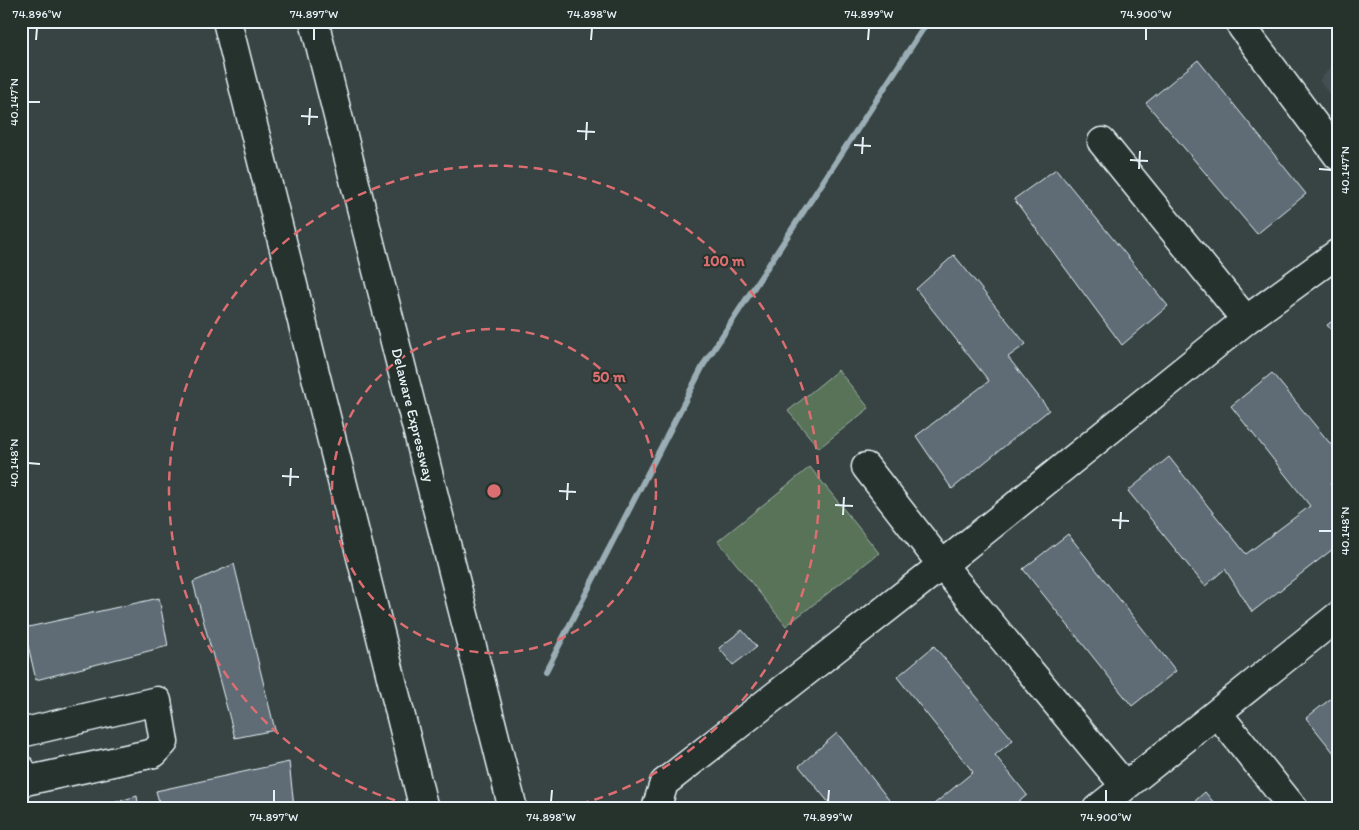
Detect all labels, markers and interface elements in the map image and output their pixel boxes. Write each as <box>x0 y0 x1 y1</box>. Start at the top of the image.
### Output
text: 74.896°W <box>12 7 62 21</box>
text: 74.897°W <box>290 7 338 21</box>
text: 74.898°W <box>567 7 617 21</box>
text: 74.899°W <box>844 7 894 21</box>
text: 74.900°W <box>1121 7 1171 21</box>
text: 40.147°N <box>7 78 21 126</box>
text: 40.147°N <box>1338 146 1352 194</box>
text: 100 m <box>703 252 745 270</box>
street label: Delaware Expressway <box>388 346 438 484</box>
text: 50 m <box>592 368 626 386</box>
text: 40.148°N <box>7 439 21 487</box>
centre of rings <box>485 482 503 500</box>
text: 40.148°N <box>1338 507 1352 555</box>
text: 74.897°W <box>250 810 298 824</box>
text: 74.898°W <box>526 810 576 824</box>
text: 74.899°W <box>803 810 853 824</box>
text: 74.900°W <box>1081 810 1131 824</box>

